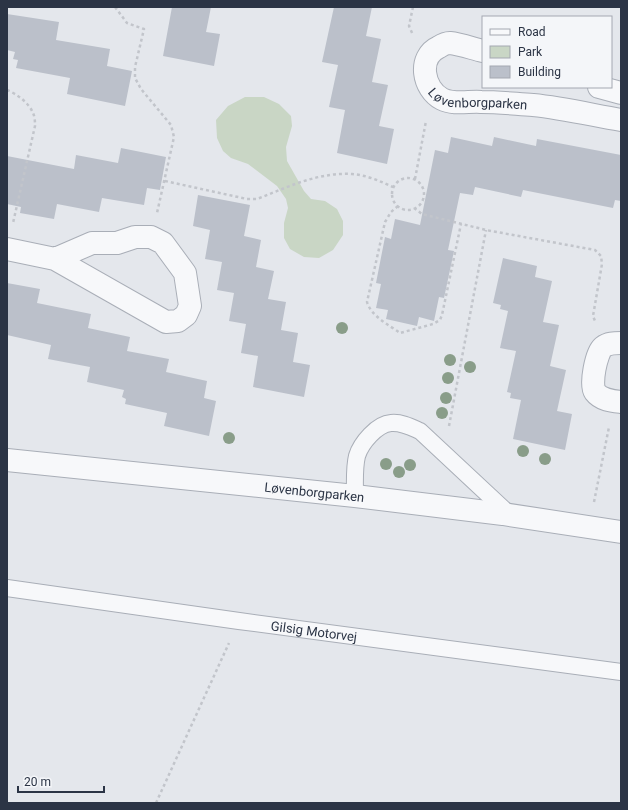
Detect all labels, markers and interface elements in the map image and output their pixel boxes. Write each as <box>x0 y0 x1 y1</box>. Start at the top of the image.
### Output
legend <box>482 16 612 88</box>
text: Road <box>518 25 546 39</box>
text: Park <box>518 45 543 59</box>
text: Building <box>518 65 561 79</box>
street label: Løvenborgparken <box>425 85 528 112</box>
street label: Løvenborgparken <box>264 479 365 505</box>
street label: Gilsig Motorvej <box>270 618 358 644</box>
scale bar <box>18 768 104 794</box>
text: 20 m <box>24 775 51 789</box>

